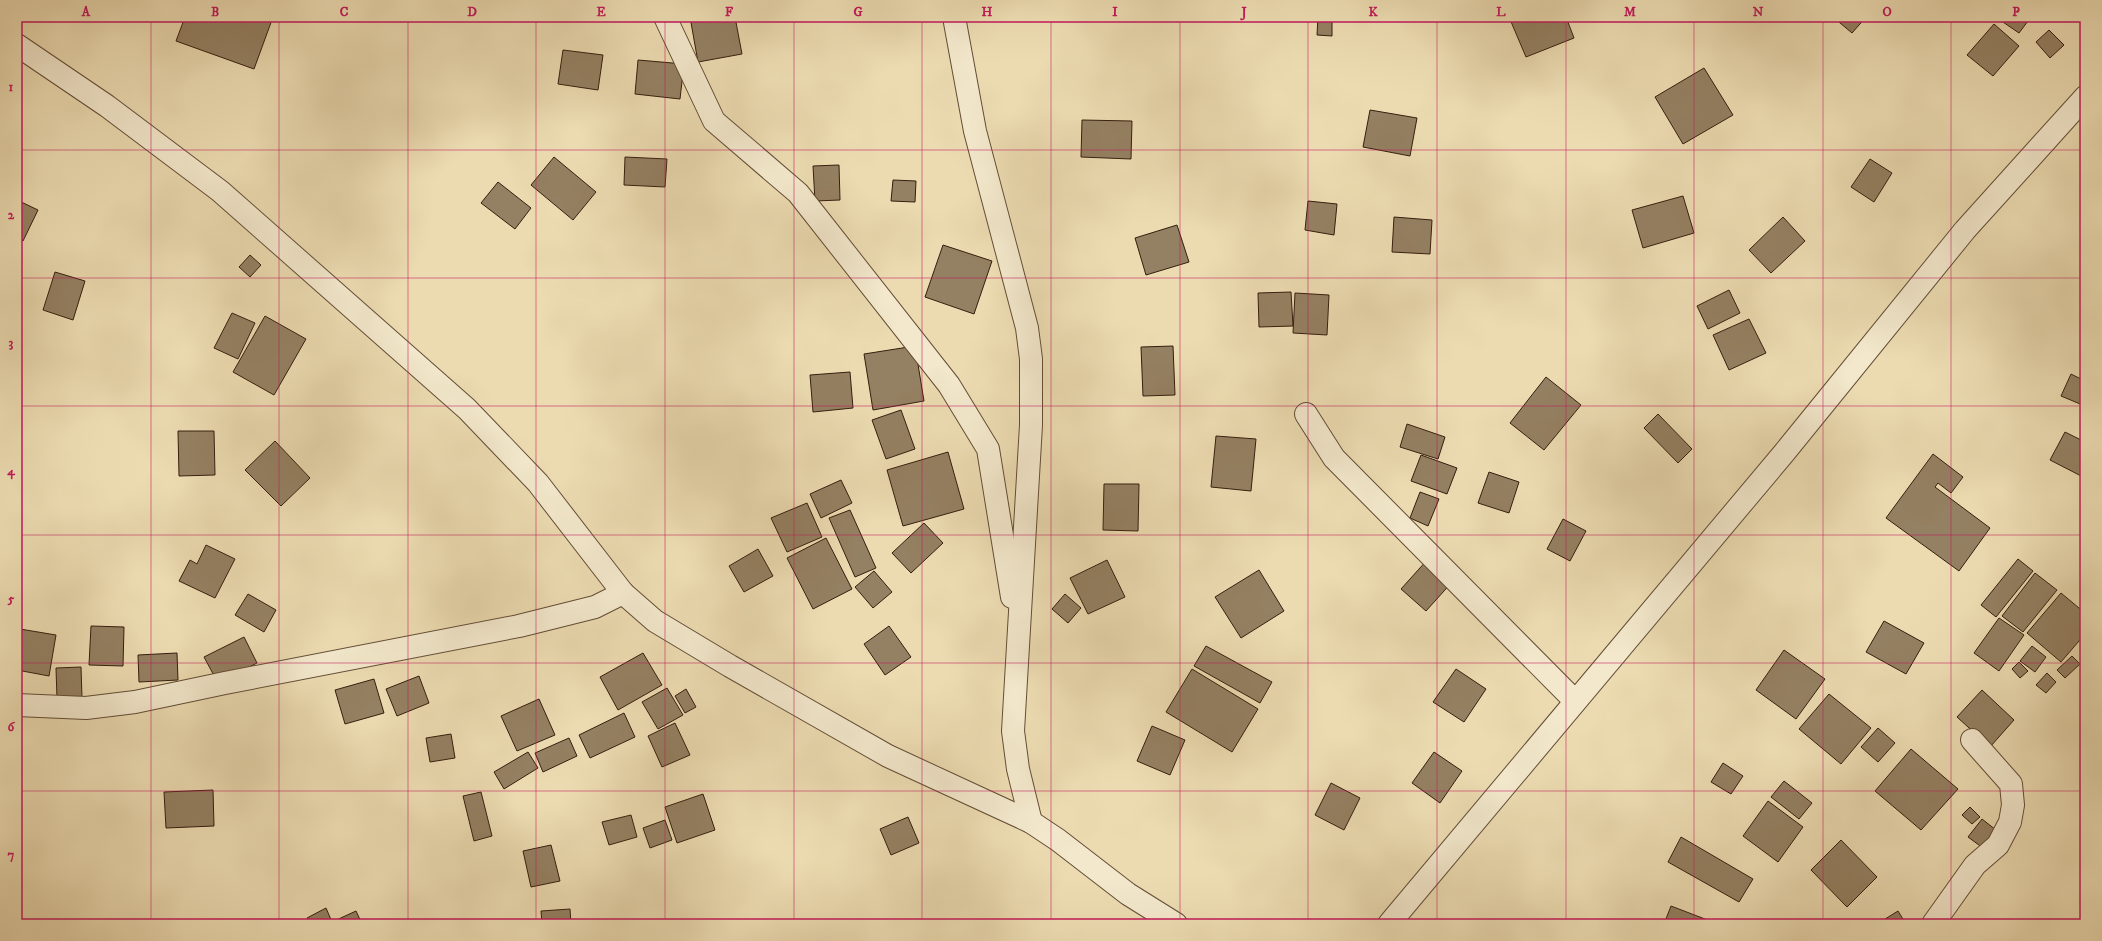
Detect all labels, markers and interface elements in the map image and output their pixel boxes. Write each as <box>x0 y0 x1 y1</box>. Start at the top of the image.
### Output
text: A <box>81 4 91 20</box>
text: B <box>211 4 219 20</box>
text: C <box>340 4 349 20</box>
text: D <box>467 4 477 20</box>
text: E <box>596 4 606 20</box>
text: F <box>725 4 734 20</box>
text: G <box>853 4 863 20</box>
text: H <box>982 4 993 20</box>
text: I <box>1112 4 1118 20</box>
text: J <box>1239 4 1247 21</box>
text: K <box>1368 4 1378 20</box>
text: L <box>1496 4 1506 20</box>
text: M <box>1624 4 1636 20</box>
text: N <box>1753 4 1764 20</box>
text: O <box>1882 4 1892 20</box>
text: P <box>2012 4 2020 20</box>
text: 1 <box>9 79 14 95</box>
text: 2 <box>8 207 15 223</box>
text: 3 <box>9 335 14 351</box>
text: 4 <box>6 463 15 480</box>
text: 5 <box>7 591 15 607</box>
text: 6 <box>8 719 16 735</box>
text: 7 <box>8 847 15 863</box>

